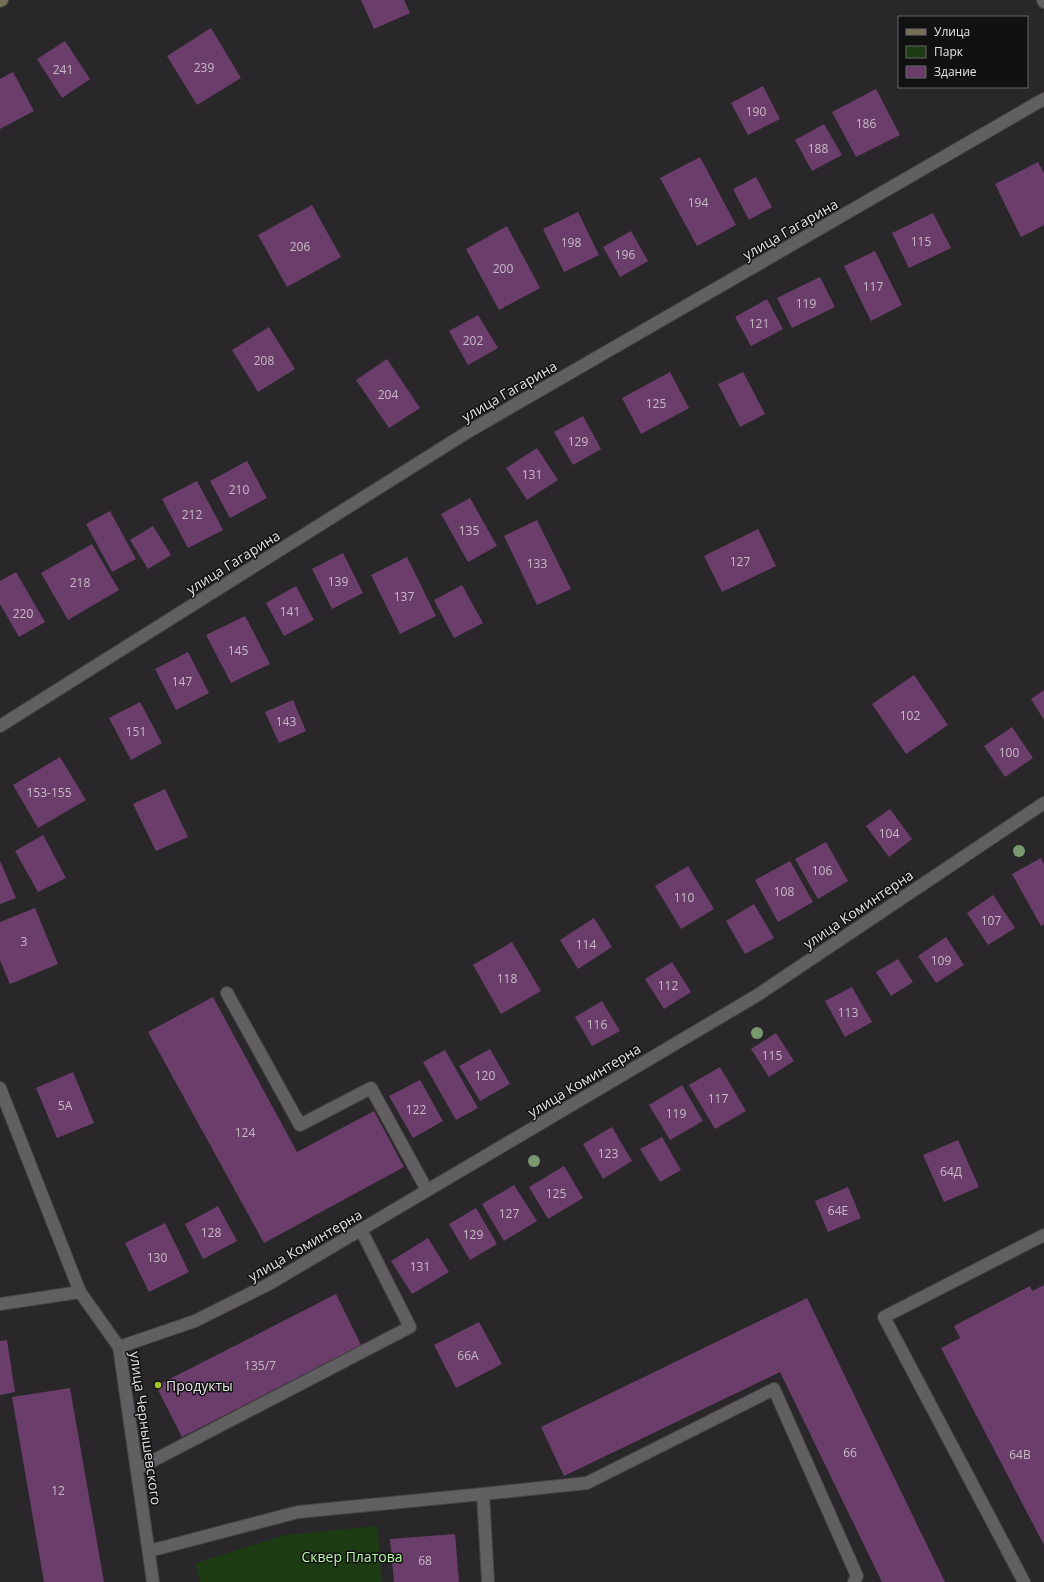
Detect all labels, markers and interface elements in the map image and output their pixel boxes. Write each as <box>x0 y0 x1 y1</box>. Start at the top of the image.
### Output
legend <box>898 16 1028 88</box>
text: Улица <box>934 23 970 40</box>
text: Парк <box>934 43 964 60</box>
house number: 239 <box>194 59 214 76</box>
house number: 241 <box>53 61 73 78</box>
text: Здание <box>934 63 977 80</box>
house number: 190 <box>746 103 766 120</box>
house number: 186 <box>856 115 876 132</box>
house number: 188 <box>808 140 828 157</box>
house number: 194 <box>688 194 708 211</box>
street label: улица Гагарина <box>739 194 841 264</box>
house number: 115 <box>911 233 931 250</box>
house number: 198 <box>561 234 581 251</box>
house number: 206 <box>290 238 310 255</box>
house number: 196 <box>615 246 635 263</box>
house number: 200 <box>493 260 513 277</box>
house number: 117 <box>863 278 883 295</box>
house number: 119 <box>796 295 816 312</box>
house number: 121 <box>749 315 769 332</box>
house number: 202 <box>463 332 483 349</box>
house number: 208 <box>254 352 274 369</box>
street label: улица Гагарина <box>458 356 560 426</box>
house number: 204 <box>378 386 398 403</box>
house number: 125 <box>646 395 666 412</box>
house number: 129 <box>568 433 588 450</box>
house number: 131 <box>522 466 542 483</box>
house number: 210 <box>229 481 249 498</box>
house number: 212 <box>182 506 202 523</box>
house number: 135 <box>459 522 479 539</box>
street label: улица Гагарина <box>183 526 283 598</box>
house number: 127 <box>730 553 750 570</box>
house number: 133 <box>527 555 547 572</box>
house number: 139 <box>328 573 348 590</box>
house number: 218 <box>70 574 90 591</box>
house number: 137 <box>394 588 414 605</box>
house number: 141 <box>280 603 300 620</box>
house number: 220 <box>13 605 33 622</box>
house number: 145 <box>228 642 248 659</box>
house number: 147 <box>172 673 192 690</box>
house number: 102 <box>900 707 920 724</box>
house number: 143 <box>276 713 296 730</box>
house number: 151 <box>126 723 146 740</box>
house number: 100 <box>999 744 1019 761</box>
house number: 153-155 <box>26 784 72 801</box>
house number: 104 <box>879 825 899 842</box>
house number: 106 <box>812 862 832 879</box>
street label: улица Коминтерна <box>799 865 917 953</box>
house number: 108 <box>774 883 794 900</box>
house number: 110 <box>674 889 694 906</box>
house number: 107 <box>981 912 1001 929</box>
house number: 3 <box>21 933 28 950</box>
house number: 114 <box>576 936 596 953</box>
house number: 109 <box>931 952 951 969</box>
house number: 118 <box>497 970 517 987</box>
house number: 112 <box>658 977 678 994</box>
house number: 113 <box>838 1004 858 1021</box>
house number: 116 <box>587 1016 607 1033</box>
street label: улица Коминтерна <box>524 1039 644 1121</box>
house number: 115 <box>762 1047 782 1064</box>
house number: 120 <box>475 1067 495 1084</box>
house number: 117 <box>708 1090 728 1107</box>
house number: 5А <box>58 1097 73 1114</box>
house number: 122 <box>406 1101 426 1118</box>
house number: 119 <box>666 1105 686 1122</box>
house number: 124 <box>235 1124 255 1141</box>
house number: 123 <box>598 1145 618 1162</box>
house number: 64Д <box>940 1163 962 1180</box>
house number: 125 <box>546 1185 566 1202</box>
house number: 64Е <box>828 1202 848 1219</box>
street label: улица Коминтерна <box>244 1205 366 1285</box>
house number: 127 <box>499 1205 519 1222</box>
house number: 128 <box>201 1224 221 1241</box>
house number: 129 <box>463 1226 483 1243</box>
house number: 130 <box>147 1249 167 1266</box>
house number: 131 <box>410 1258 430 1275</box>
house number: 66А <box>457 1347 479 1364</box>
street label: улица Чернышевского <box>126 1350 166 1506</box>
house number: 135/7 <box>244 1357 276 1374</box>
place label: Продукты <box>166 1376 233 1395</box>
marker: Продукты <box>153 1380 163 1390</box>
house number: 66 <box>843 1444 857 1461</box>
house number: 64В <box>1009 1446 1031 1463</box>
house number: 12 <box>51 1482 65 1499</box>
park label: Сквер Платова <box>302 1547 402 1566</box>
house number: 68 <box>418 1552 432 1569</box>

